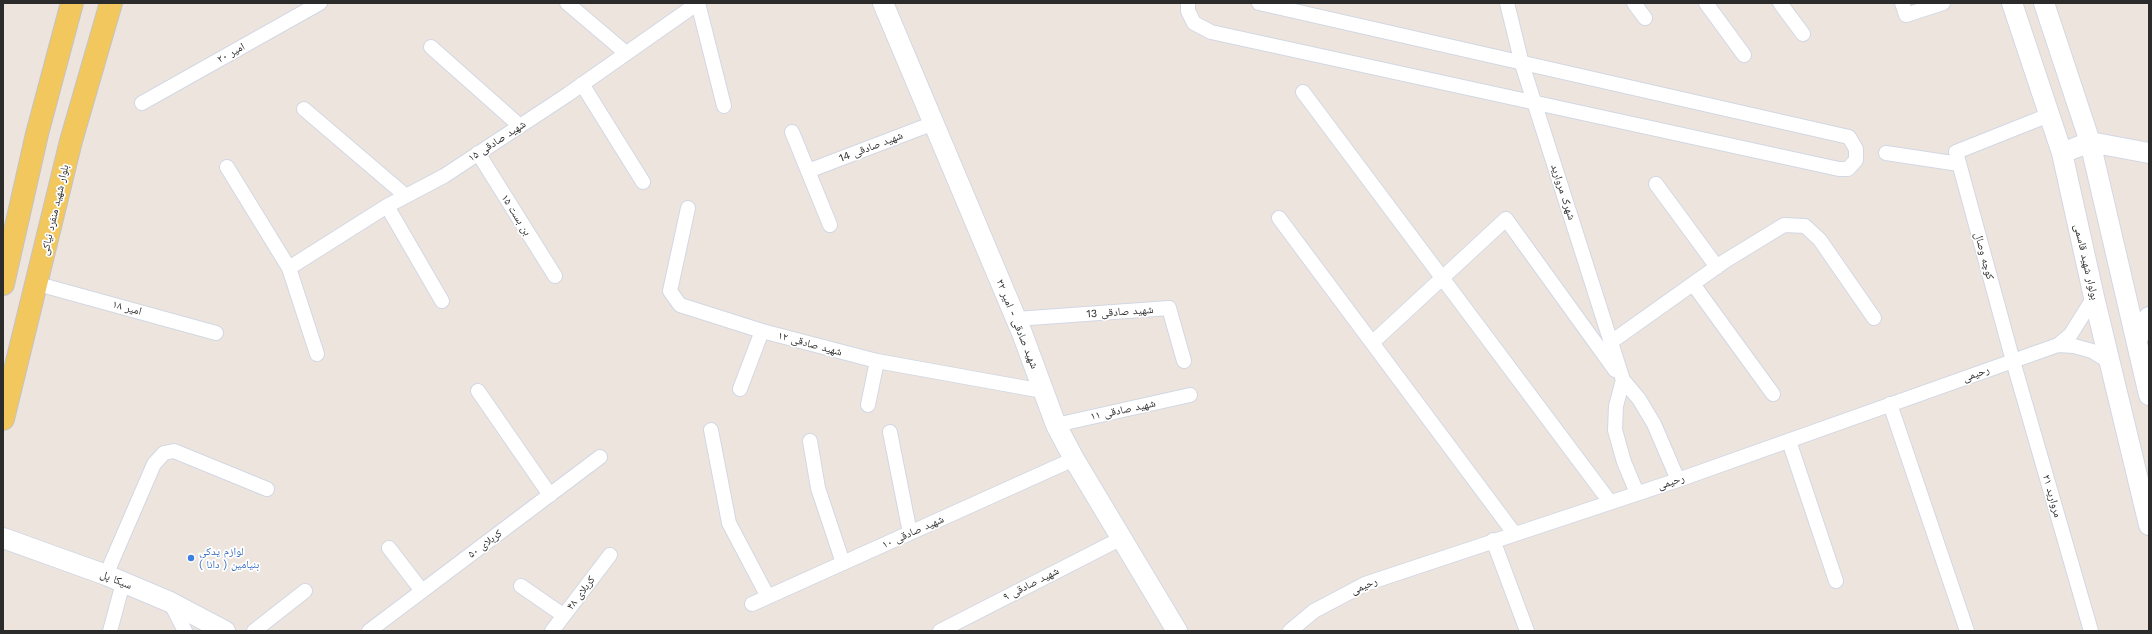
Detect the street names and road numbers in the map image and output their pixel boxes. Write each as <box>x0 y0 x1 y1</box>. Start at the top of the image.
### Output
street label: امیر ۲۰ <box>215 40 247 66</box>
street label: شهید صادقی ۱۵ <box>466 117 528 165</box>
street label: شهید صادقی 14 <box>837 129 905 165</box>
street label: شهرک مروارید <box>1548 162 1578 222</box>
street label: بلوار شهید منفرد نیاکی <box>38 163 72 257</box>
street label: بن بست ۱۵ <box>498 192 534 238</box>
street label: بولوار شهید قاسمی <box>2071 223 2101 301</box>
street label: کوچه وصال <box>1971 231 1997 281</box>
street label: شهید صادقی - امیر ۲۲ <box>993 277 1041 371</box>
street label: امیر ۱۸ <box>111 298 143 318</box>
street label: شهید صادقی 13 <box>1086 303 1154 321</box>
street label: شهید صادقی ۱۲ <box>776 329 844 359</box>
street label: رحیمی <box>1961 363 1991 385</box>
street label: شهید صادقی ۱۱ <box>1089 397 1157 423</box>
street label: رحیمی <box>1656 472 1686 492</box>
street label: مروارید ۲۱ <box>2040 473 2064 519</box>
street label: شهید صادقی ۱۰ <box>880 513 946 551</box>
street label: کربلای ۵۰ <box>465 527 505 561</box>
street label: شهید صادقی ۹ <box>1001 564 1061 604</box>
street label: سیکا پل <box>98 568 134 592</box>
street label: کربلای ۴۸ <box>564 573 598 613</box>
street label: رحیمی <box>1349 575 1379 597</box>

